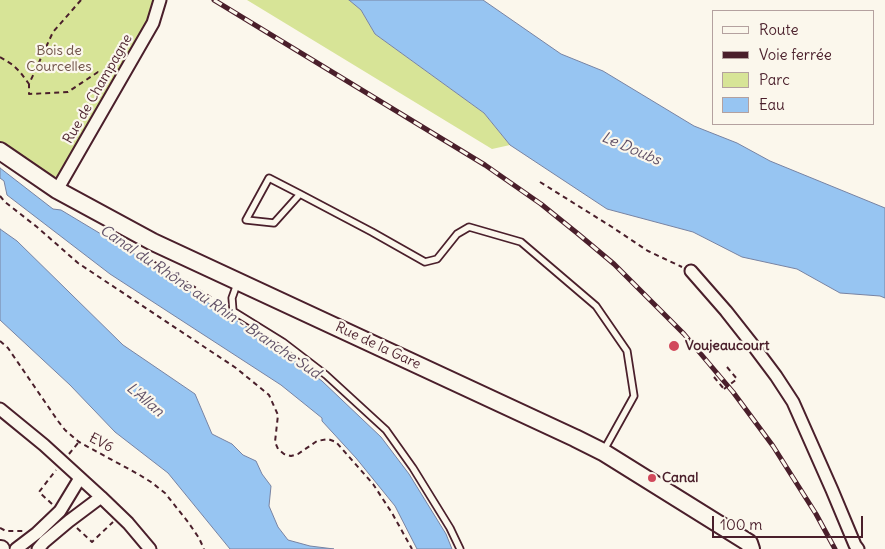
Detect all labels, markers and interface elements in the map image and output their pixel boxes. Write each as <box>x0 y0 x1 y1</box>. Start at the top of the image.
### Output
legend <box>712 10 875 125</box>
text: Route <box>759 20 799 39</box>
street label: Rue de Champagne <box>60 31 136 147</box>
park label: Bois de Courcelles <box>26 43 92 75</box>
text: Voie ferrée <box>759 45 832 64</box>
text: Parc <box>759 70 790 89</box>
text: Eau <box>759 95 785 114</box>
water label: Le Doubs <box>599 129 663 169</box>
water label: Canal du Rhône au Rhin - Branche Sud <box>96 221 324 383</box>
street label: Rue de la Gare <box>333 319 423 373</box>
place label: Voujeaucourt <box>685 338 769 354</box>
marker: Voujeaucourt <box>667 339 681 353</box>
water label: L'Allan <box>123 379 167 421</box>
street label: EV6 <box>86 430 116 456</box>
place label: Canal <box>662 470 698 486</box>
marker: Canal <box>646 472 658 484</box>
scale bar <box>715 506 866 538</box>
text: 100 m <box>720 515 762 534</box>

